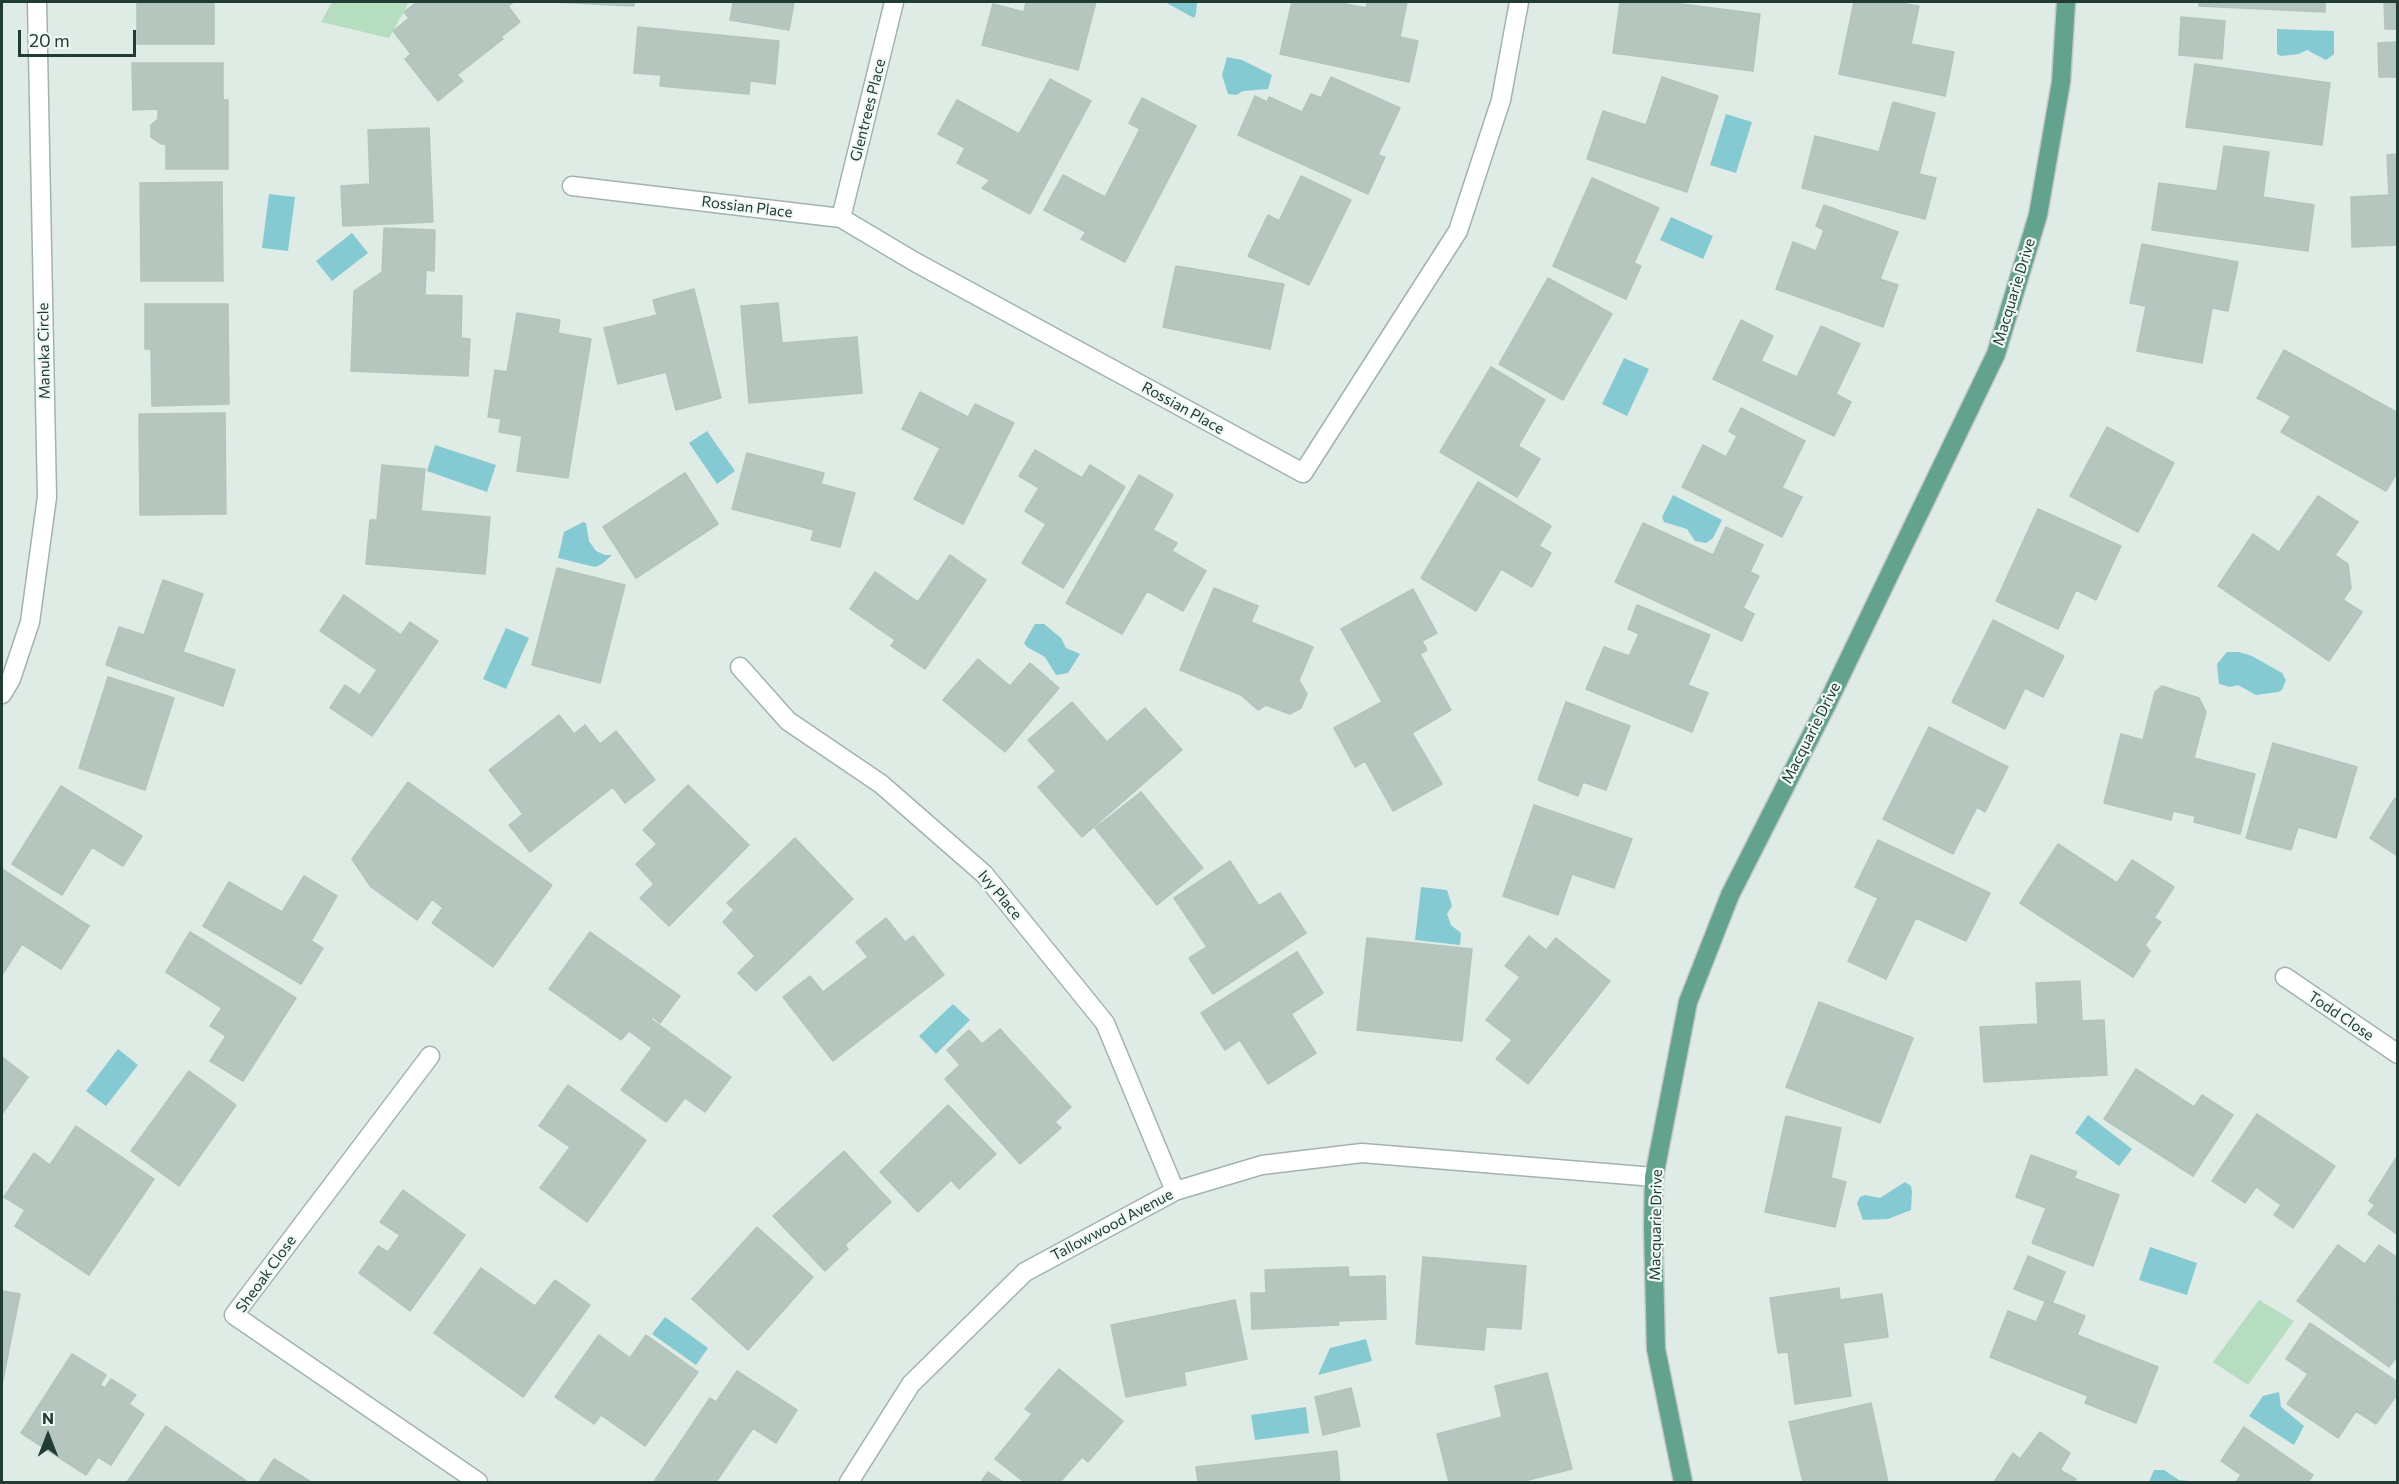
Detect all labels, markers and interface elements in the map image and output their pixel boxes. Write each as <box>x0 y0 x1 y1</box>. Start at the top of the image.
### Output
scale bar <box>21 18 140 56</box>
text: 20 m <box>29 29 70 51</box>
street label: Glentrees Place <box>847 57 889 163</box>
street label: Rossian Place <box>700 192 794 222</box>
street label: Macquarie Drive <box>1989 236 2039 348</box>
street label: Manuka Circle <box>34 302 54 400</box>
street label: Rossian Place <box>1139 378 1227 438</box>
street label: Macquarie Drive <box>1778 679 1844 787</box>
street label: Ivy Place <box>974 867 1026 923</box>
street label: Todd Close <box>2305 987 2377 1045</box>
street label: Macquarie Drive <box>1646 1169 1666 1281</box>
street label: Tallowwood Avenue <box>1048 1185 1176 1265</box>
street label: Sheoak Close <box>232 1232 300 1316</box>
north arrow <box>18 1406 78 1466</box>
text: N <box>42 1408 54 1427</box>

